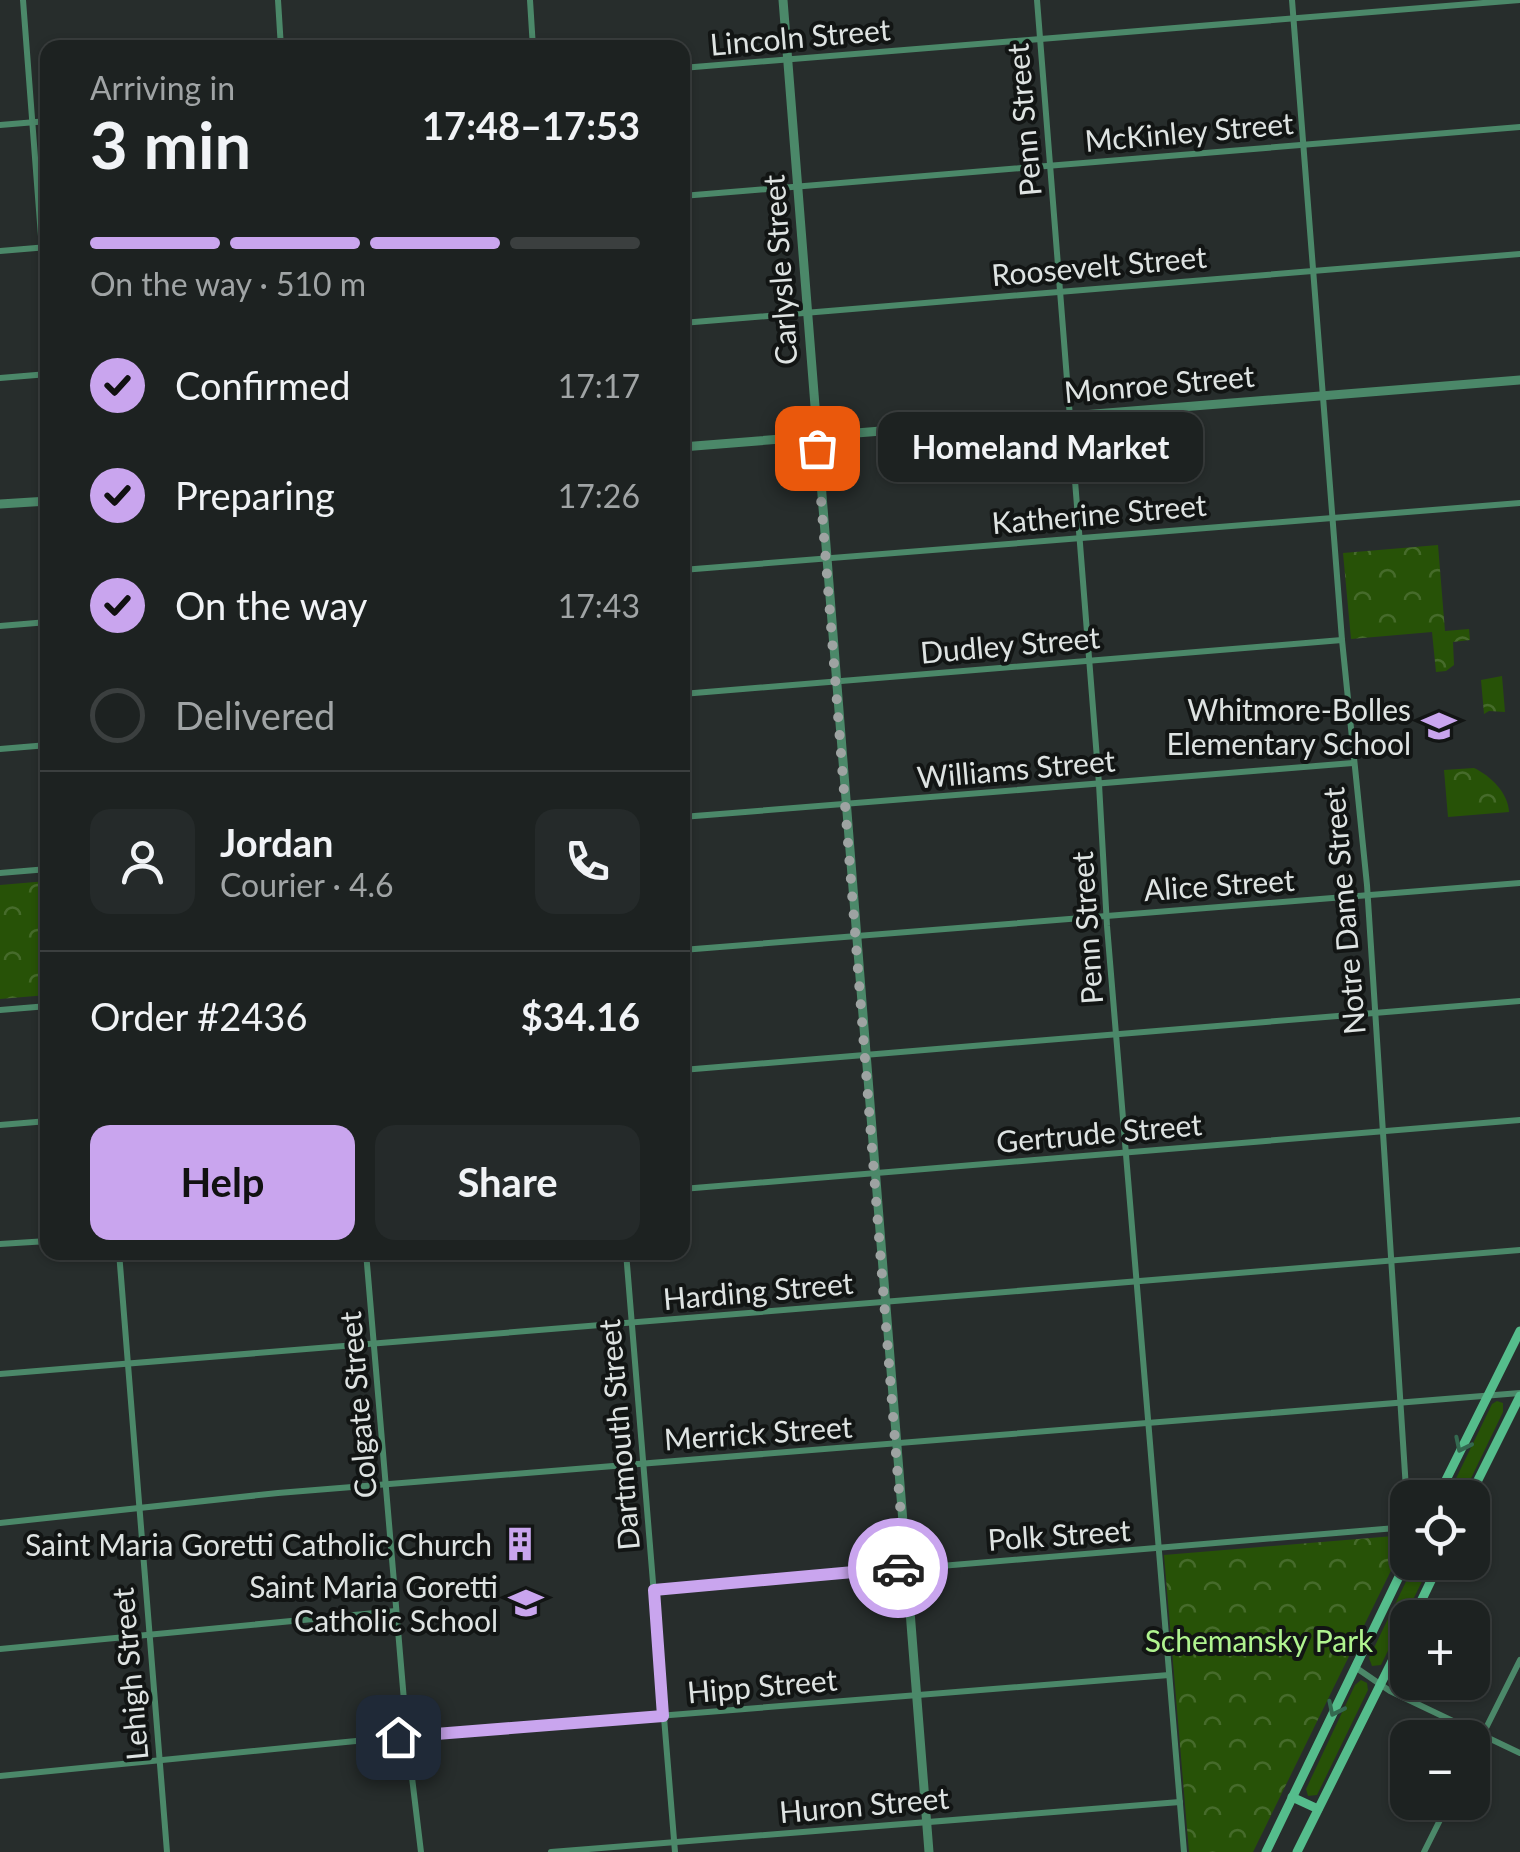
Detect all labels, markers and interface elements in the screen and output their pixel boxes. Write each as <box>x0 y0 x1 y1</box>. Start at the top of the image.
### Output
street label: Lincoln Street <box>708 10 892 62</box>
street label: Penn Street <box>998 42 1048 198</box>
text: Arriving in <box>90 68 235 107</box>
text: 17:48–17:53 <box>422 102 640 148</box>
street label: McKinley Street <box>1083 104 1295 158</box>
text: 3 min <box>90 105 251 183</box>
street label: Carlysle Street <box>754 173 804 366</box>
street label: Roosevelt Street <box>990 238 1208 292</box>
text: On the way · 510 m <box>90 264 366 303</box>
street label: Monroe Street <box>1062 357 1256 409</box>
icon: check <box>90 358 145 413</box>
text: Confirmed <box>175 362 351 408</box>
text: 17:17 <box>558 366 640 405</box>
pin <box>775 406 860 491</box>
callout: Homeland Market <box>877 413 1202 483</box>
icon: bag <box>790 421 845 476</box>
text: Homeland Market <box>912 427 1169 466</box>
icon: check <box>90 468 145 523</box>
text: Preparing <box>175 472 335 518</box>
text: 17:26 <box>558 476 640 515</box>
street label: Katherine Street <box>990 486 1208 540</box>
icon: check <box>90 578 145 633</box>
text: On the way <box>175 582 367 628</box>
text: 17:43 <box>558 586 640 625</box>
street label: Dudley Street <box>919 618 1101 670</box>
place label: Whitmore-Bolles Elementary School <box>1166 691 1411 761</box>
text: Delivered <box>175 692 335 738</box>
school or university icon: Whitmore-Bolles Elementary School <box>1420 707 1458 745</box>
street label: Williams Street <box>915 741 1117 795</box>
street label: Notre Dame Street <box>1314 786 1372 1036</box>
button: person <box>90 809 195 914</box>
button: phone <box>535 809 640 914</box>
text: Jordan <box>220 819 333 865</box>
street label: Penn Street <box>1063 850 1109 1006</box>
street label: Alice Street <box>1142 861 1296 907</box>
text: Courier · 4.6 <box>220 865 394 904</box>
text: Order #2436 <box>90 993 307 1039</box>
text: $34.16 <box>521 993 640 1039</box>
street label: Gertrude Street <box>995 1105 1204 1159</box>
button: Help <box>90 1125 355 1240</box>
button: Share <box>375 1125 640 1240</box>
street label: Harding Street <box>661 1264 855 1316</box>
street label: Colgate Street <box>331 1310 383 1500</box>
street label: Dartmouth Street <box>590 1318 646 1552</box>
street label: Merrick Street <box>663 1407 854 1457</box>
one-way arrow <box>1454 1435 1474 1453</box>
map controls <box>1390 1480 1490 1820</box>
button: locate <box>1390 1480 1490 1580</box>
street label: Polk Street <box>986 1511 1132 1557</box>
courier <box>848 1518 948 1618</box>
building icon: Saint Maria Goretti Catholic Church <box>501 1525 539 1563</box>
place label: Saint Maria Goretti Catholic Church <box>25 1526 492 1562</box>
icon: car <box>871 1541 926 1596</box>
place label: Saint Maria Goretti Catholic School <box>249 1568 498 1638</box>
school or university icon: Saint Maria Goretti Catholic School <box>507 1584 545 1622</box>
street label: Lehigh Street <box>104 1586 154 1762</box>
button: + <box>1390 1600 1490 1700</box>
park label: Schemansky Park <box>1145 1622 1374 1658</box>
street label: Hipp Street <box>686 1661 839 1709</box>
pin <box>356 1695 441 1780</box>
one-way arrow <box>1328 1698 1347 1716</box>
icon: home <box>371 1710 426 1765</box>
button: − <box>1390 1720 1490 1820</box>
street label: Huron Street <box>778 1779 951 1829</box>

